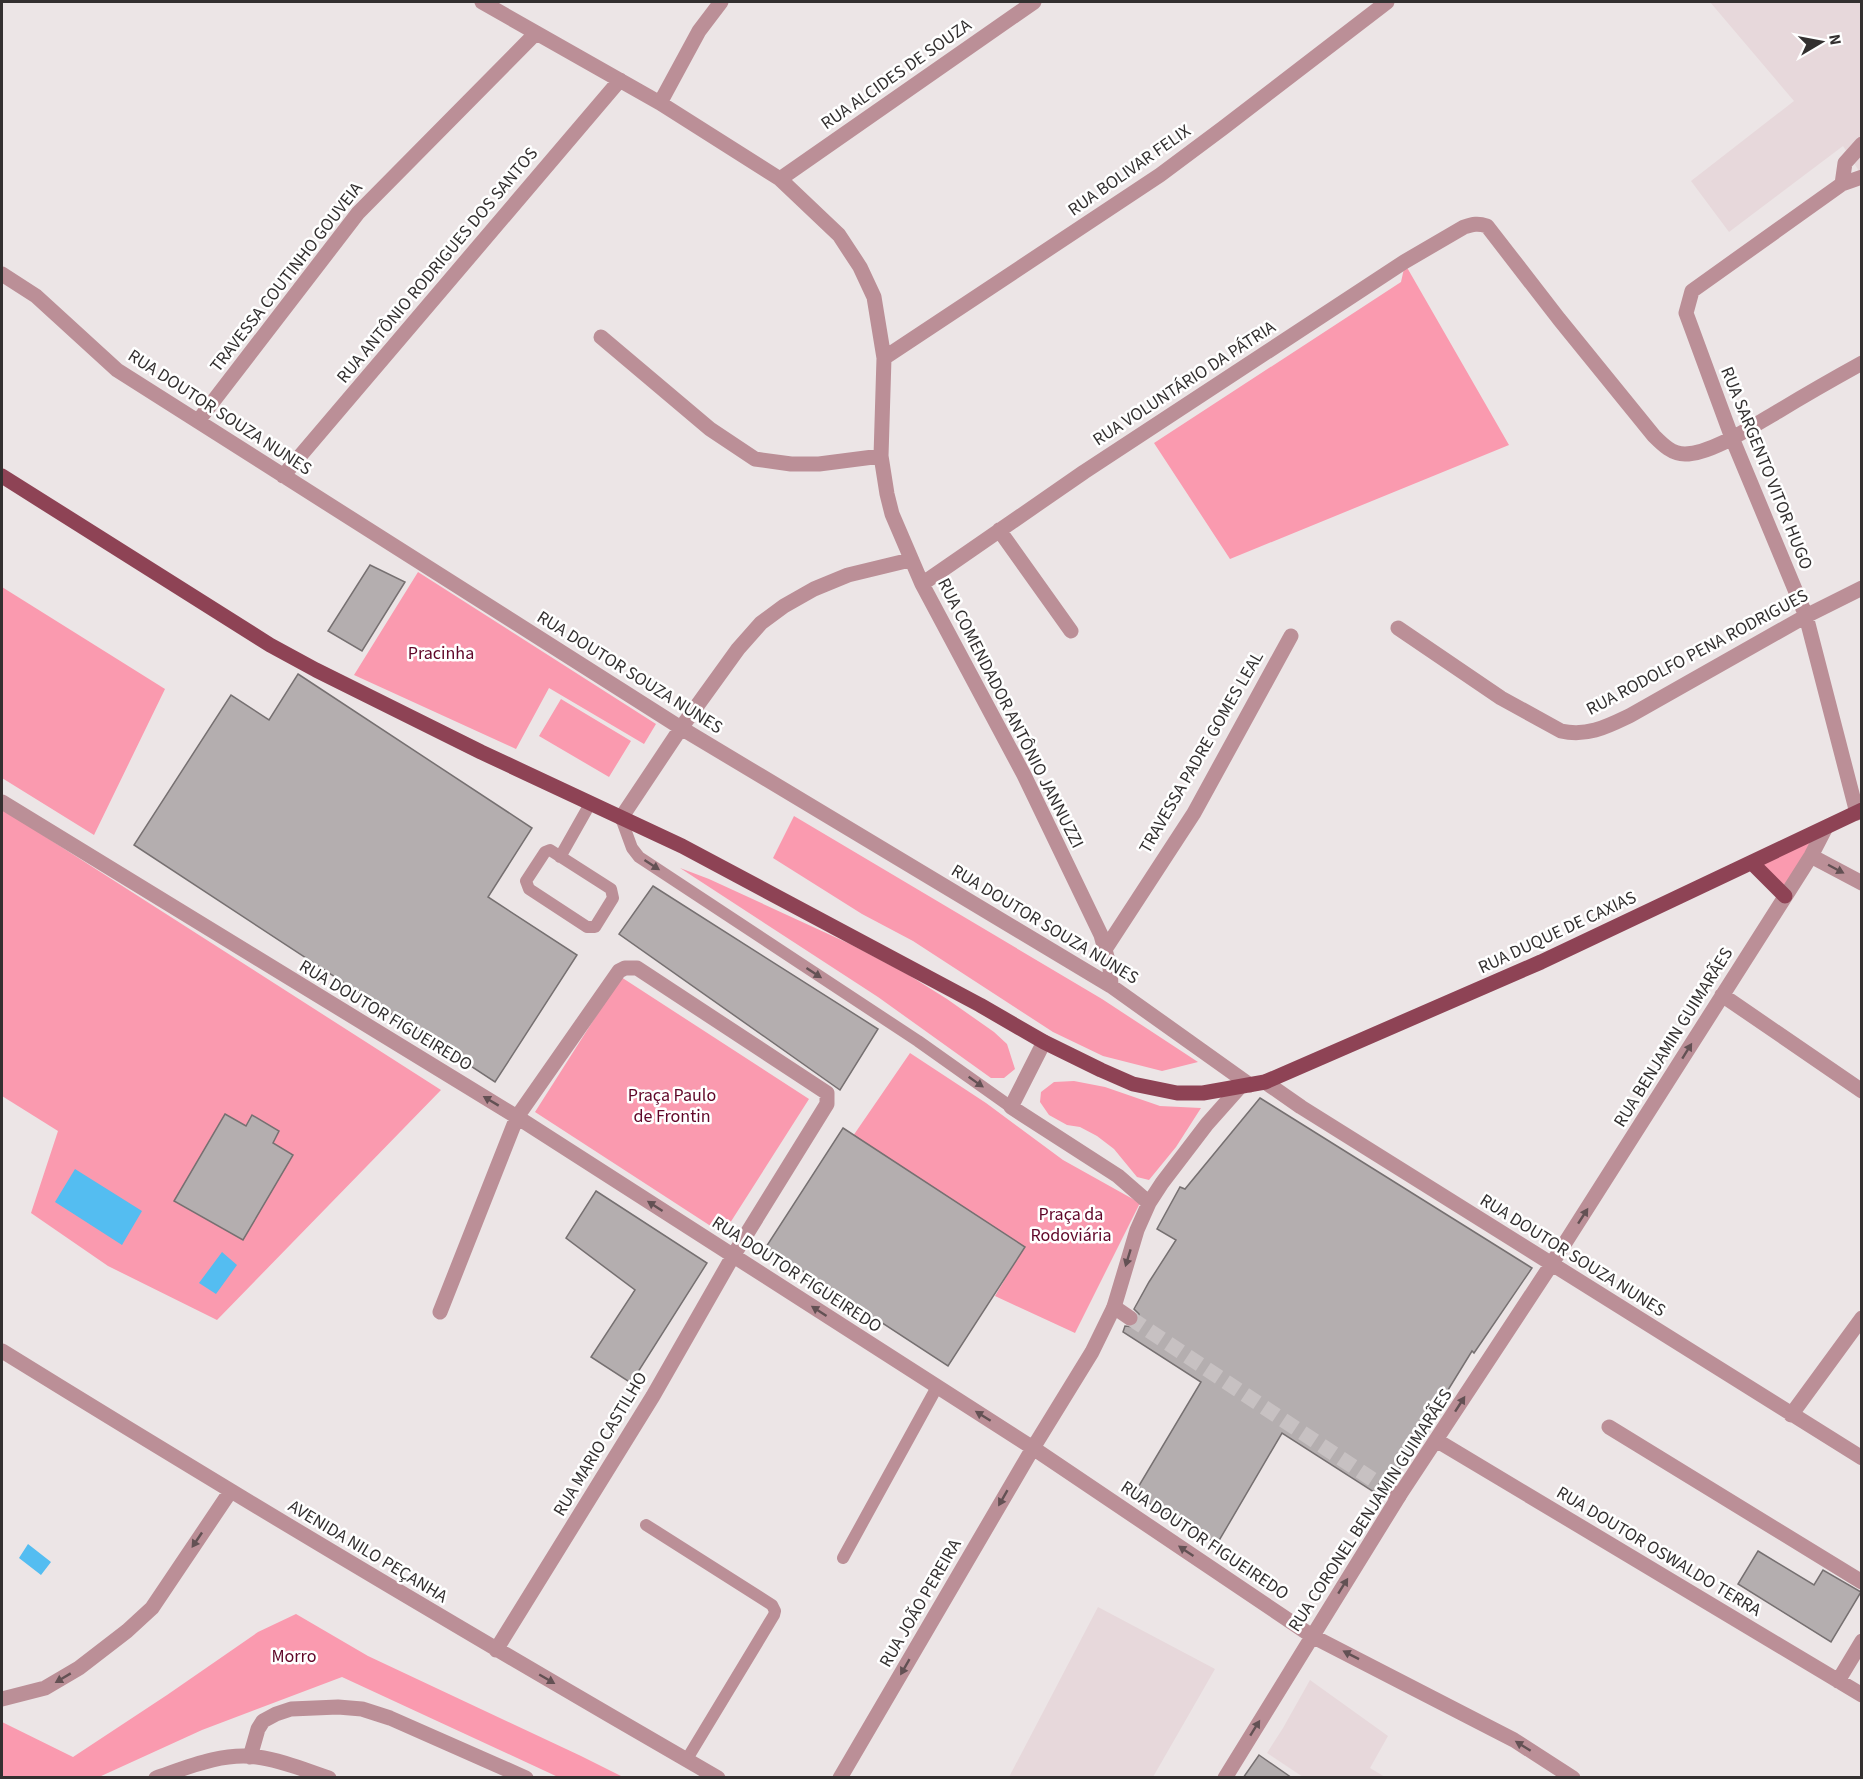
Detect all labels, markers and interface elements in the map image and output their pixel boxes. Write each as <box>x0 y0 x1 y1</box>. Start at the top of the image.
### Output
north arrow <box>1791 12 1851 72</box>
street label: RUA ALCIDES DE SOUZA <box>816 13 977 136</box>
text: N <box>1823 32 1847 47</box>
street label: RUA BOLIVAR FELIX <box>1063 119 1196 222</box>
street label: RUA ANTÔNIO RODRIGUES DOS SANTOS <box>331 142 544 389</box>
street label: TRAVESSA COUTINHO GOUVEIA <box>204 177 369 378</box>
street label: RUA VOLUNTÁRIO DA PÁTRIA <box>1088 315 1281 452</box>
street label: RUA DOUTOR SOUZA NUNES <box>123 343 317 481</box>
street label: RUA SARGENTO VITOR HUGO <box>1714 363 1819 574</box>
street label: RUA COMENDADOR ANTÔNIO JANNUZZI <box>931 574 1090 853</box>
street label: RUA RODOLFO PENA RODRIGUES <box>1582 583 1813 722</box>
street label: RUA DOUTOR SOUZA NUNES <box>532 605 727 740</box>
park label: Pracinha <box>408 641 474 666</box>
street label: TRAVESSA PADRE GOMES LEAL <box>1133 646 1270 858</box>
street label: RUA DOUTOR SOUZA NUNES <box>946 858 1143 990</box>
one-way arrow <box>643 860 660 871</box>
one-way arrow <box>1828 864 1845 874</box>
street label: RUA DUQUE DE CAXIAS <box>1474 885 1640 980</box>
street label: RUA BENJAMIN GUIMARÃES <box>1608 943 1739 1132</box>
street label: RUA DOUTOR FIGUEIREDO <box>294 954 477 1077</box>
one-way arrow <box>806 967 823 978</box>
one-way arrow <box>1681 1043 1692 1059</box>
one-way arrow <box>968 1076 984 1087</box>
park label: Praça Paulo de Frontin <box>628 1083 716 1129</box>
one-way arrow <box>482 1096 499 1107</box>
street label: RUA DOUTOR SOUZA NUNES <box>1475 1188 1670 1323</box>
one-way arrow <box>647 1201 663 1212</box>
park label: Praça da Rodoviária <box>1030 1202 1112 1248</box>
one-way arrow <box>1577 1208 1588 1224</box>
street label: RUA DOUTOR FIGUEIREDO <box>707 1210 887 1339</box>
one-way arrow <box>1123 1249 1132 1267</box>
one-way arrow <box>811 1306 827 1317</box>
street label: RUA MARIO CASTILHO <box>547 1367 654 1521</box>
street label: RUA CORONEL BENJAMIN GUIMARÃES <box>1282 1384 1458 1637</box>
one-way arrow <box>1454 1396 1465 1412</box>
one-way arrow <box>975 1411 991 1422</box>
street label: RUA DOUTOR FIGUEIREDO <box>1116 1475 1294 1606</box>
street label: RUA DOUTOR OSWALDO TERRA <box>1552 1480 1766 1623</box>
one-way arrow <box>998 1490 1009 1506</box>
street label: AVENIDA NILO PEÇANHA <box>283 1494 452 1609</box>
one-way arrow <box>191 1532 203 1548</box>
street label: RUA JOÃO PEREIRA <box>873 1534 968 1672</box>
one-way arrow <box>1179 1545 1195 1557</box>
one-way arrow <box>1338 1578 1349 1594</box>
park label: Morro <box>272 1644 316 1669</box>
one-way arrow <box>1342 1651 1359 1660</box>
one-way arrow <box>900 1659 910 1676</box>
one-way arrow <box>55 1672 71 1683</box>
one-way arrow <box>539 1674 556 1684</box>
one-way arrow <box>1250 1720 1261 1736</box>
one-way arrow <box>1515 1741 1531 1752</box>

